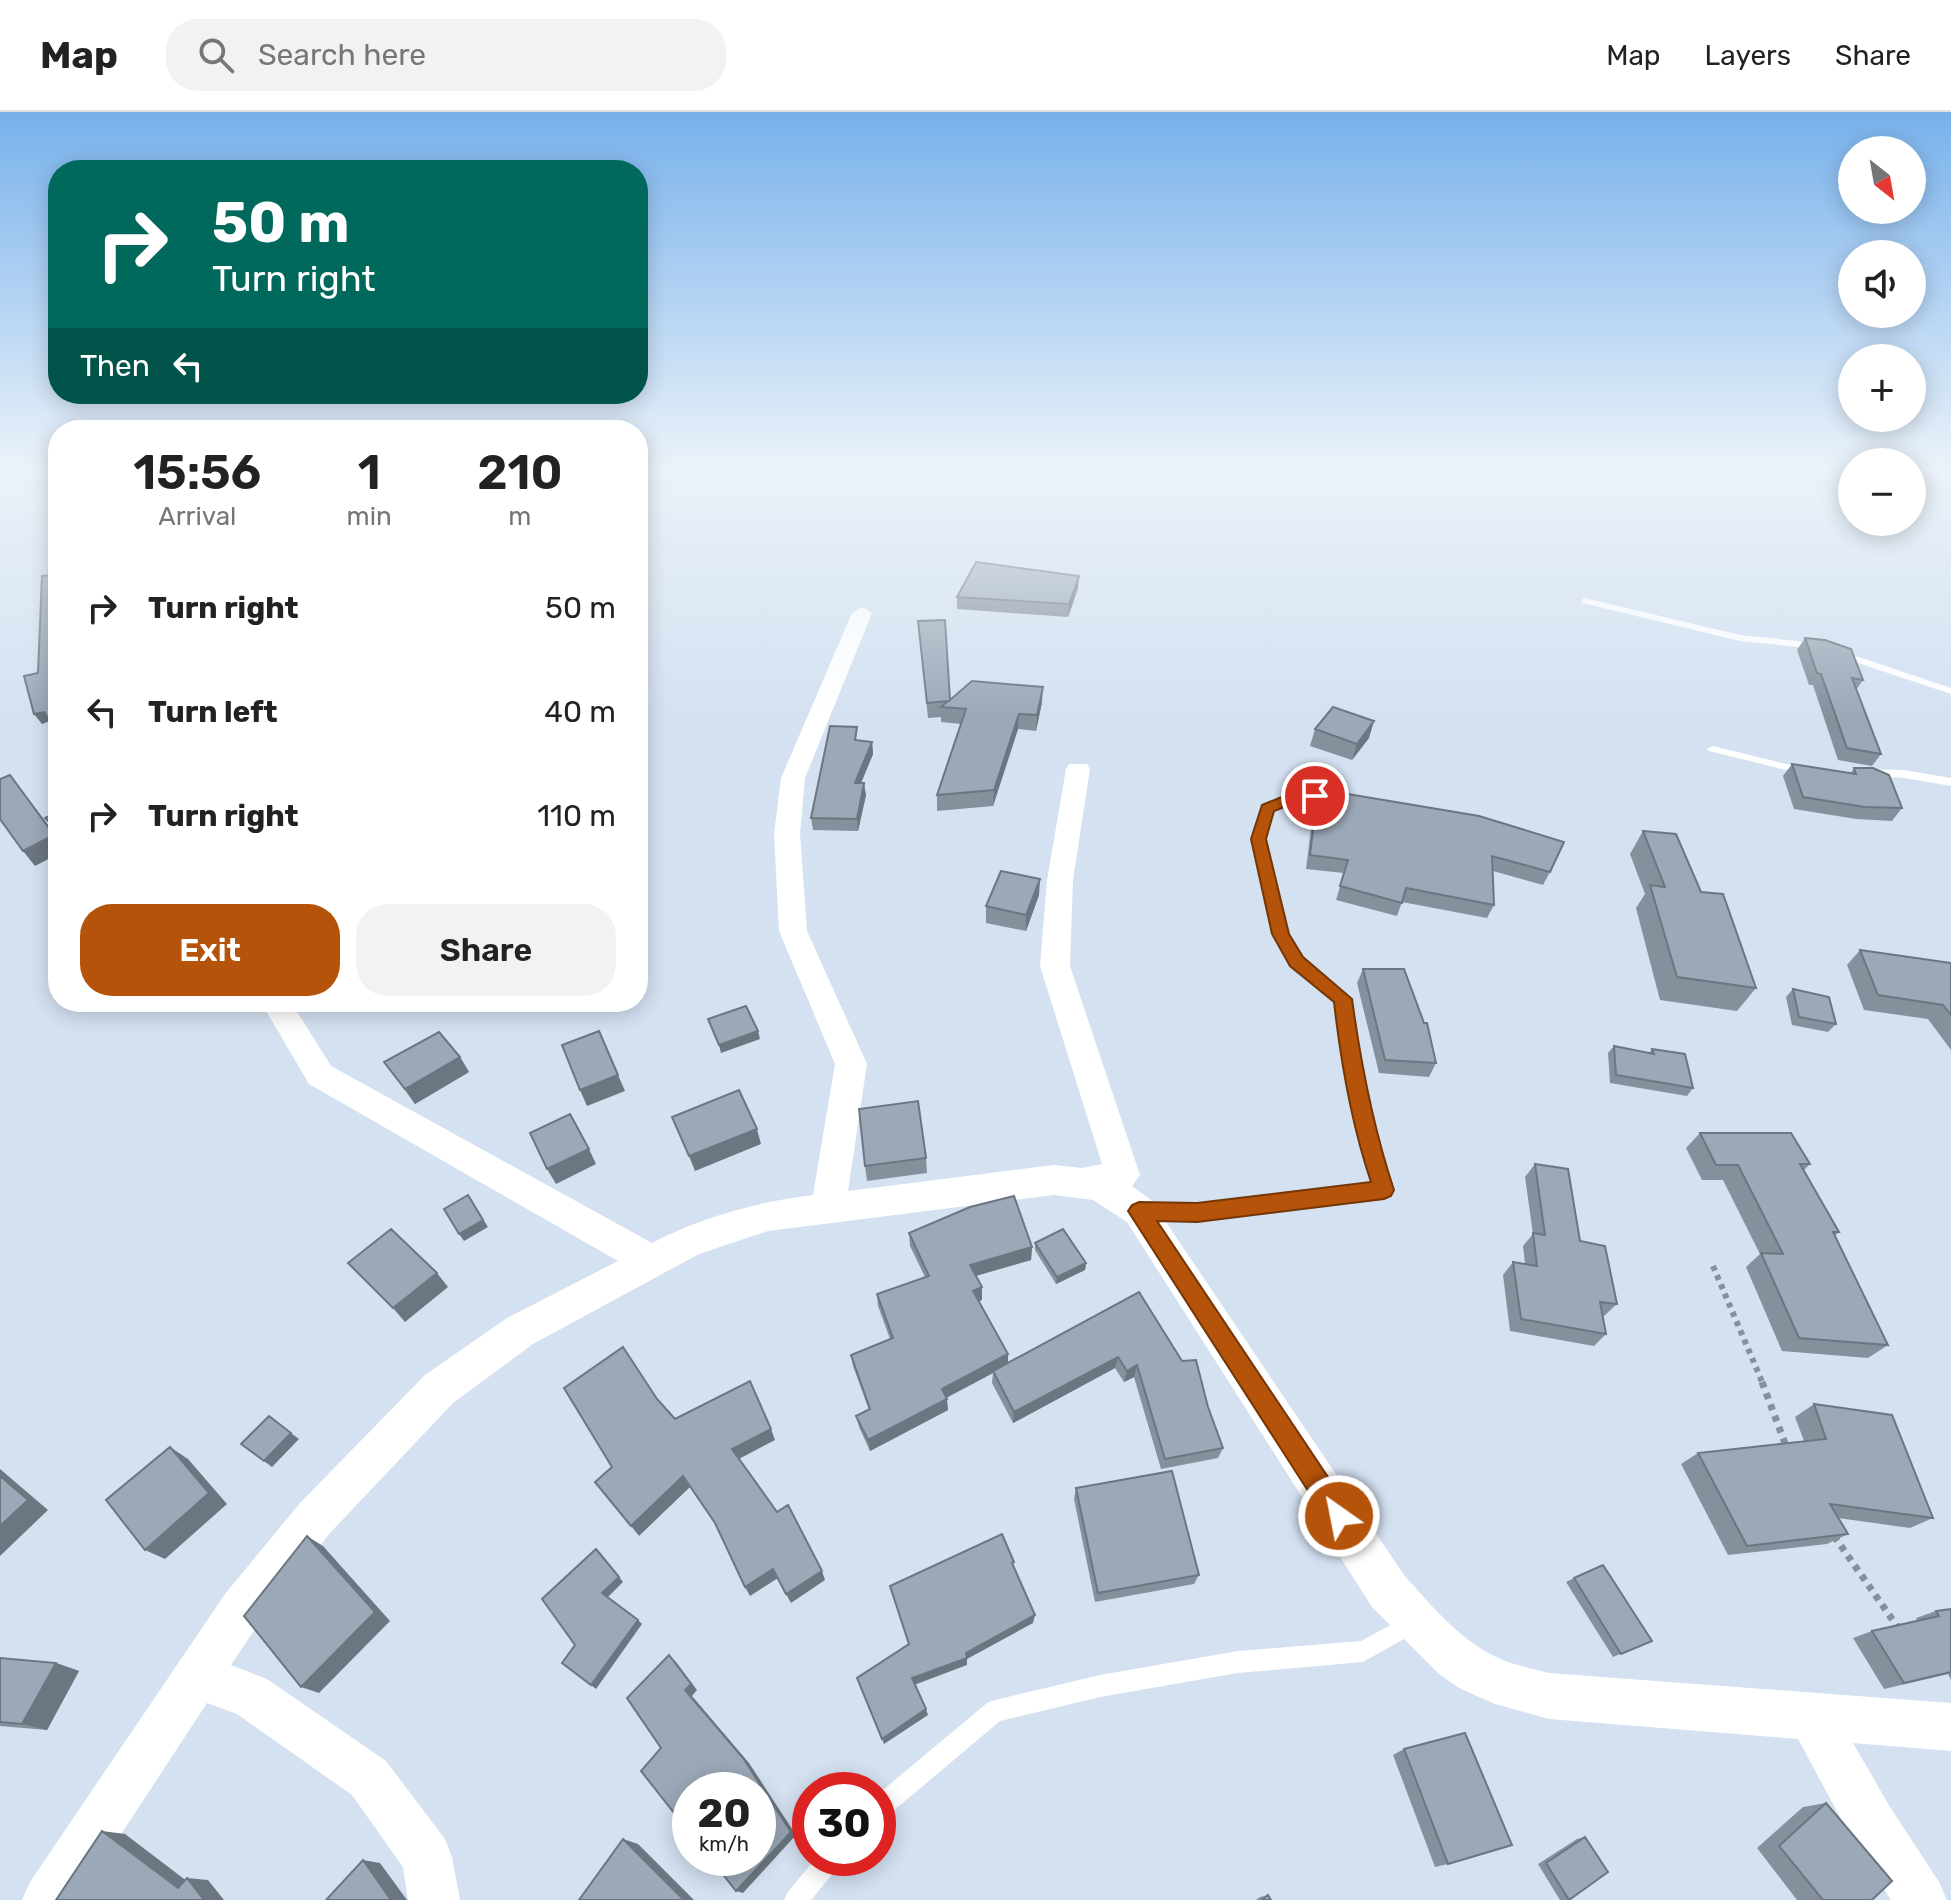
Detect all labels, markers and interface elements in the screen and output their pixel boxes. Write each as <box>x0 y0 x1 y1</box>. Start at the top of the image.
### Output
search box <box>166 19 726 91</box>
text: Map <box>40 32 118 78</box>
icon: search <box>194 33 238 77</box>
text: Search here <box>258 37 426 73</box>
text: Map <box>1606 39 1661 72</box>
text: Layers <box>1705 39 1791 72</box>
text: Share <box>1835 39 1911 72</box>
north arrow <box>1838 136 1926 224</box>
map controls <box>1838 136 1926 536</box>
text: 50 m <box>212 190 349 256</box>
icon: right <box>80 192 184 296</box>
button: sound <box>1838 240 1926 328</box>
text: Turn right <box>212 257 376 300</box>
icon: left <box>166 344 210 388</box>
button: + <box>1838 344 1926 432</box>
text: Then <box>80 348 150 384</box>
text: 15:56 <box>133 444 261 501</box>
text: 1 <box>358 444 381 501</box>
text: 210 <box>477 444 563 501</box>
button: − <box>1838 448 1926 536</box>
text: Arrival <box>158 501 236 532</box>
text: min <box>347 501 392 532</box>
text: m <box>508 501 531 532</box>
icon: right <box>80 586 124 630</box>
text: Turn right <box>148 590 299 626</box>
text: 50 m <box>545 590 616 626</box>
icon: left <box>80 690 124 734</box>
text: Turn left <box>148 694 278 730</box>
text: 40 m <box>544 694 616 730</box>
pin <box>1281 762 1349 830</box>
icon: arrive <box>1293 774 1337 818</box>
icon: right <box>80 794 124 838</box>
text: Turn right <box>148 798 299 834</box>
text: 110 m <box>537 798 616 834</box>
button: Exit <box>80 904 340 996</box>
button: Share <box>356 904 616 996</box>
position arrow <box>1297 1474 1381 1558</box>
speed limit sign: 30 <box>792 1772 896 1876</box>
text: 20 <box>697 1790 751 1837</box>
text: km/h <box>699 1832 749 1856</box>

